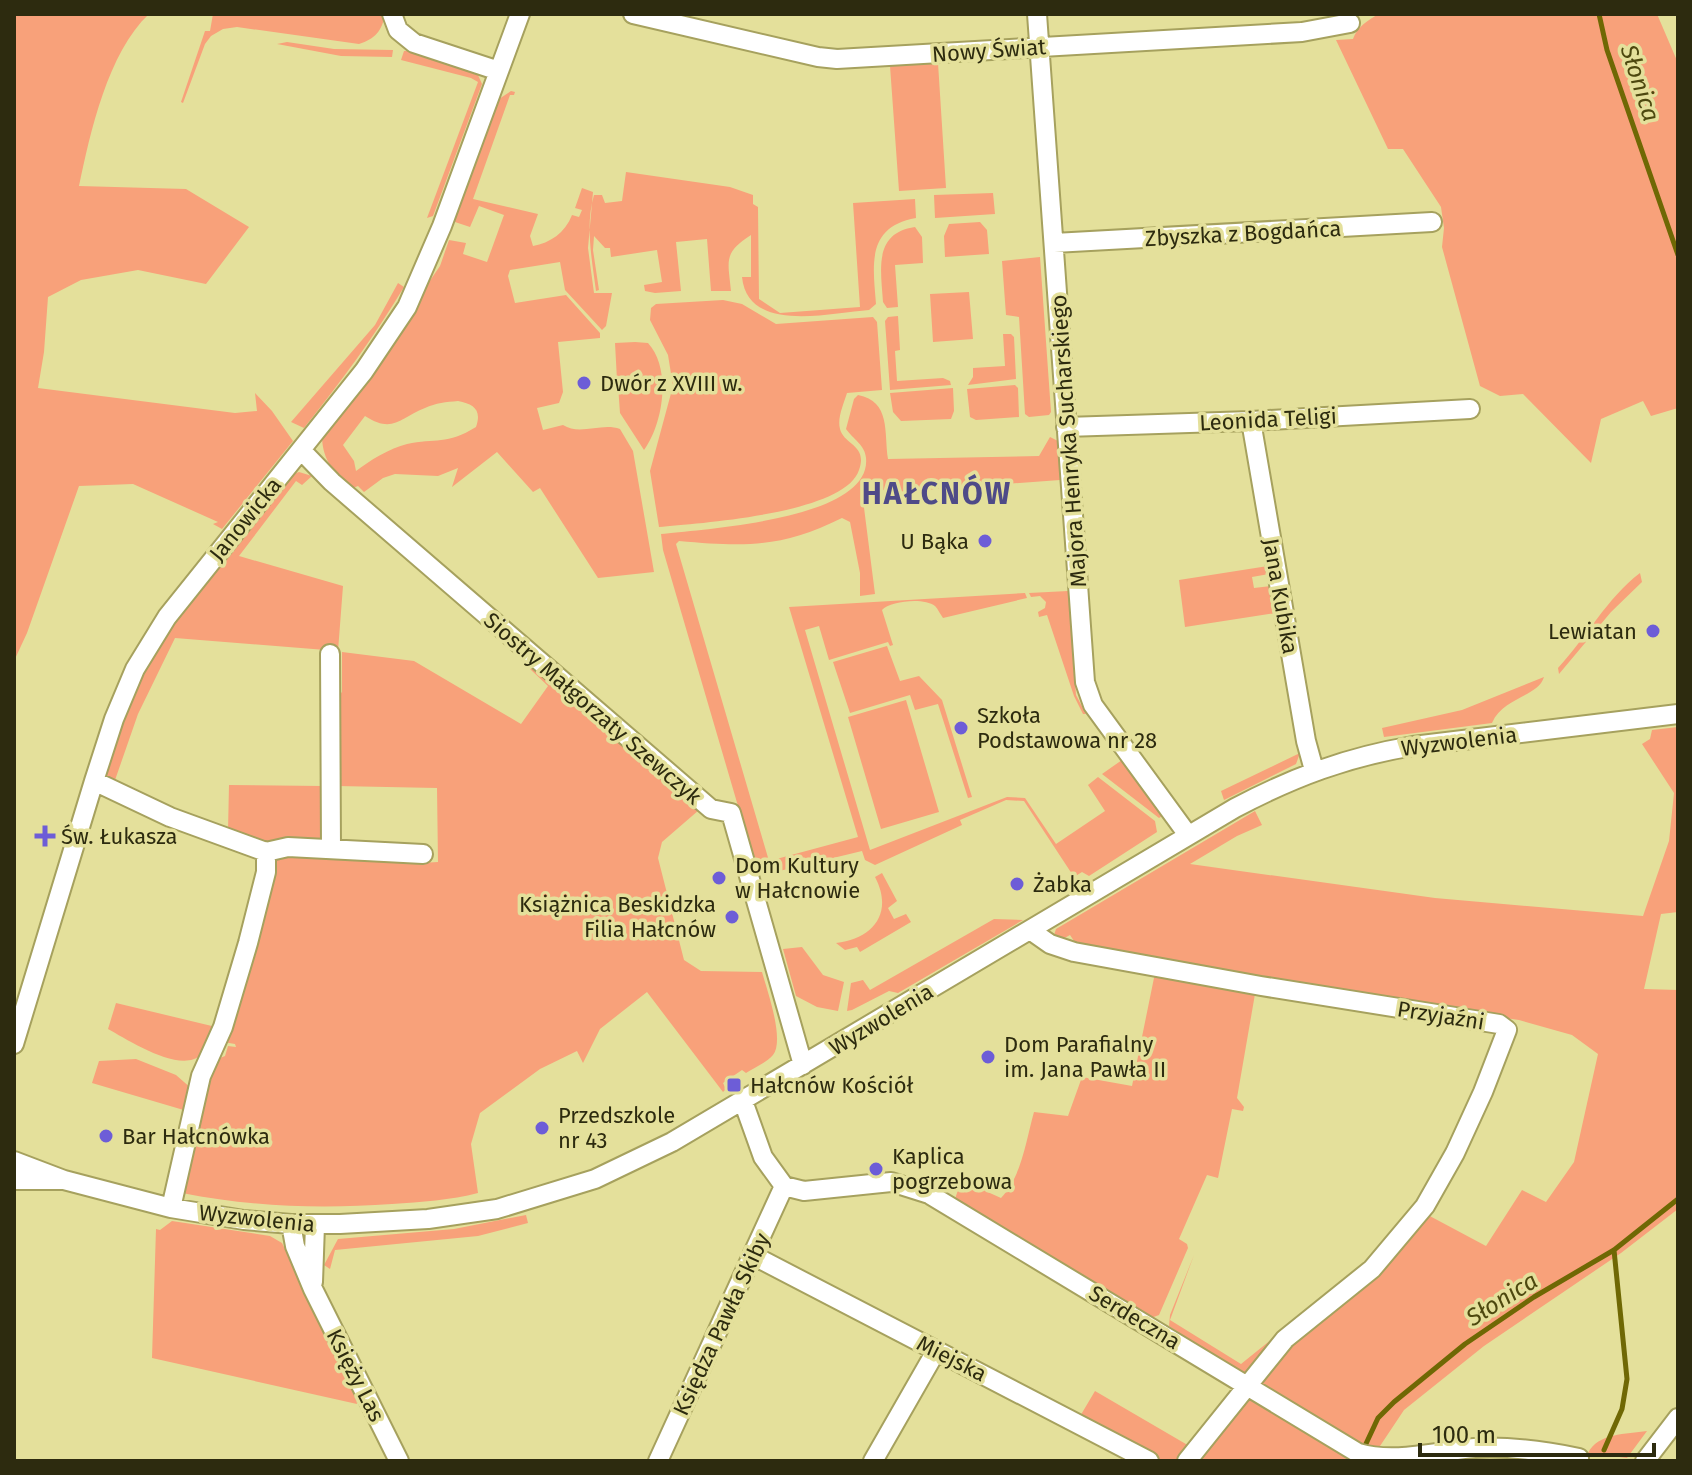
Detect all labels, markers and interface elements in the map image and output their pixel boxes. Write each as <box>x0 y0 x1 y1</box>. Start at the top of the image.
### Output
street label: Nowy Świat <box>931 33 1047 68</box>
water label: Słonica <box>1614 40 1665 125</box>
street label: Zbyszka z Bogdańca <box>1144 215 1342 252</box>
street label: Majora Henryka Sucharskiego <box>1045 294 1092 588</box>
place label: Dwór z XVIII w. <box>600 370 743 397</box>
marker: Dwór z XVIII w. <box>575 374 593 392</box>
street label: Leonida Teligi <box>1199 402 1338 437</box>
street label: Janowicka <box>203 472 287 567</box>
district label: HAŁCNÓW <box>862 473 1012 512</box>
place label: U Bąka <box>900 528 969 555</box>
marker: U Bąka <box>976 532 994 550</box>
street label: Jana Kubika <box>1257 536 1304 656</box>
street label: Siostry Małgorzaty Szewczyk <box>478 607 707 811</box>
place label: Lewiatan <box>1548 618 1637 645</box>
marker: Lewiatan <box>1644 622 1662 640</box>
place label: Szkoła Podstawowa nr 28 <box>977 702 1157 754</box>
marker: Szkoła Podstawowa nr 28 <box>952 719 970 737</box>
street label: Wyzwolenia <box>1400 721 1519 762</box>
place label: Św. Łukasza <box>61 823 177 850</box>
marker: Św. Łukasza <box>36 827 54 845</box>
place label: Dom Kultury w Hałcnowie <box>735 852 860 904</box>
marker: Dom Kultury w Hałcnowie <box>710 869 728 887</box>
place label: Żabka <box>1033 871 1092 898</box>
marker: Żabka <box>1008 875 1026 893</box>
place label: Książnica Beskidzka Filia Hałcnów <box>519 891 716 943</box>
marker: Książnica Beskidzka Filia Hałcnów <box>723 908 741 926</box>
street label: Wyzwolenia <box>824 978 938 1061</box>
street label: Przyjaźni <box>1395 995 1486 1036</box>
place label: Dom Parafialny im. Jana Pawła II <box>1004 1031 1166 1083</box>
marker: Dom Parafialny im. Jana Pawła II <box>979 1048 997 1066</box>
place label: Hałcnów Kościół <box>750 1072 914 1099</box>
marker: Hałcnów Kościół <box>725 1076 743 1094</box>
place label: Przedszkole nr 43 <box>558 1102 675 1154</box>
marker: Przedszkole nr 43 <box>533 1119 551 1137</box>
place label: Bar Hałcnówka <box>122 1123 270 1150</box>
marker: Bar Hałcnówka <box>97 1127 115 1145</box>
place label: Kaplica pogrzebowa <box>892 1143 1012 1195</box>
marker: Kaplica pogrzebowa <box>867 1160 885 1178</box>
street label: Wyzwolenia <box>198 1199 316 1238</box>
street label: Księdza Pawła Skiby <box>667 1228 776 1420</box>
water label: Słonica <box>1460 1266 1543 1332</box>
street label: Serdeczna <box>1084 1280 1185 1355</box>
street label: Księży Las <box>321 1324 390 1426</box>
street label: Miejska <box>912 1329 991 1387</box>
scale bar <box>1420 1407 1654 1457</box>
text: 100 m <box>1432 1421 1496 1449</box>

